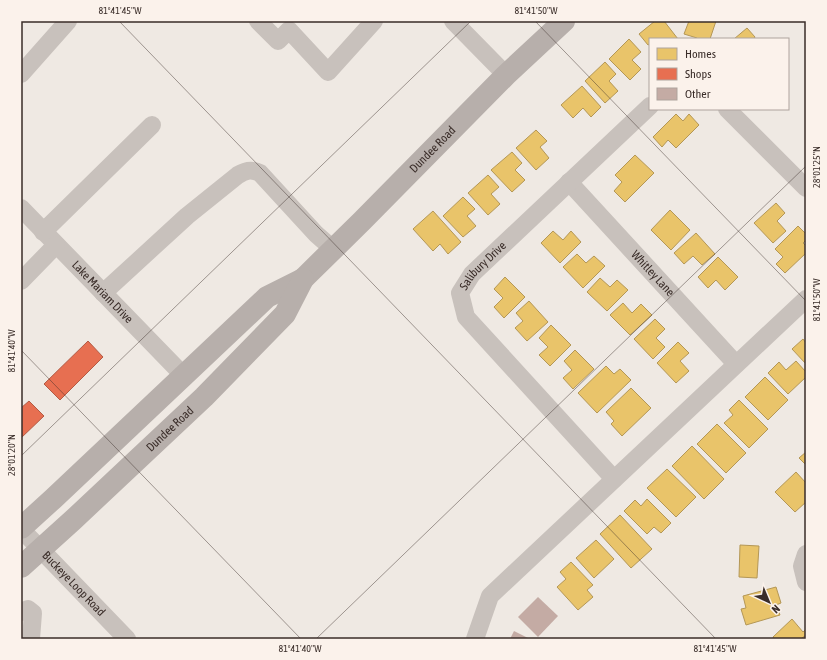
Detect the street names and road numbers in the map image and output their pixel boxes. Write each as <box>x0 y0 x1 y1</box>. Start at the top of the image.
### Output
street label: Dundee Road <box>407 123 458 176</box>
street label: Salibury Drive <box>457 239 509 292</box>
street label: Whitley Lane <box>628 248 677 299</box>
street label: Lake Mariam Drive <box>69 258 136 326</box>
street label: Dundee Road <box>143 404 196 454</box>
street label: Buckeye Loop Road <box>39 548 108 619</box>

